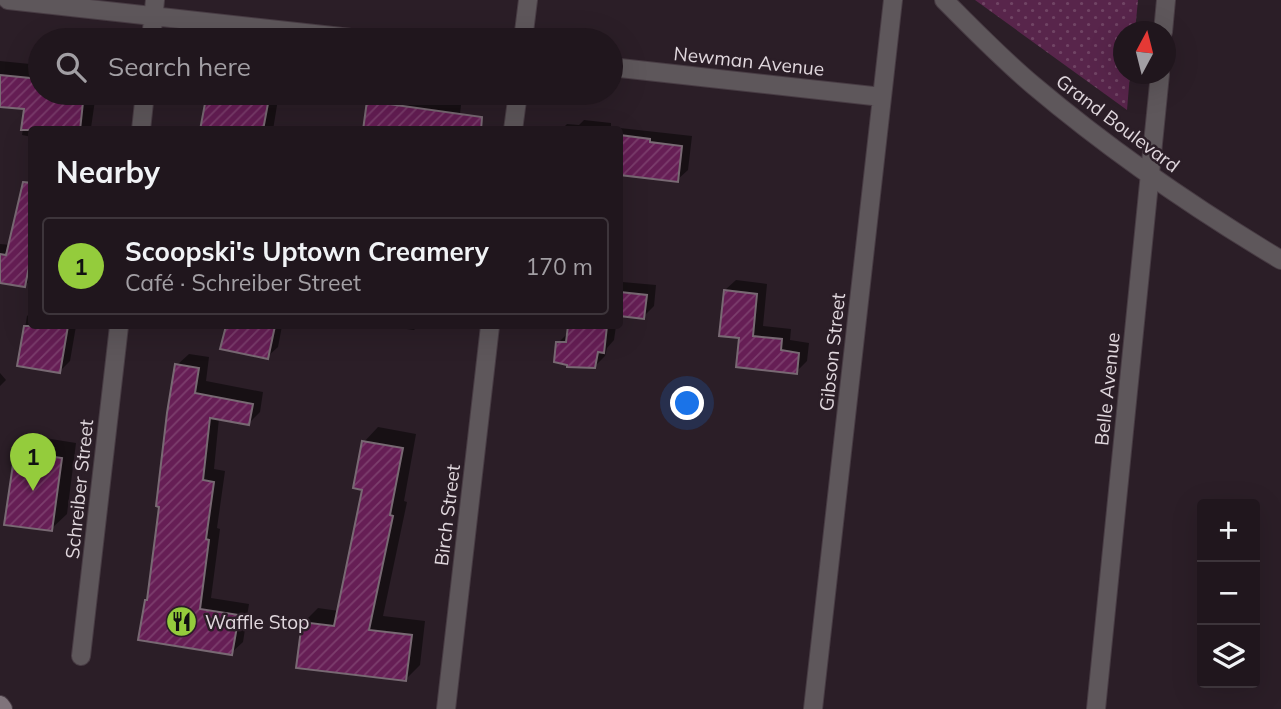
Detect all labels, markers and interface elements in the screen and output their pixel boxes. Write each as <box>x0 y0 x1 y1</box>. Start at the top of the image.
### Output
north arrow <box>1113 21 1176 84</box>
search box <box>28 28 623 105</box>
street label: Newman Avenue <box>673 41 825 81</box>
icon: search <box>52 48 90 86</box>
text: Search here <box>108 50 251 83</box>
street label: Grand Boulevard <box>1051 69 1185 177</box>
text: Nearby <box>56 153 160 191</box>
text: Scoopski's Uptown Creamery <box>125 235 489 268</box>
text: 1 <box>74 252 88 281</box>
text: 170 m <box>525 252 593 281</box>
text: Café · Schreiber Street <box>125 268 361 297</box>
street label: Gibson Street <box>814 291 850 412</box>
street label: Belle Avenue <box>1089 331 1125 447</box>
your location <box>670 386 704 420</box>
street label: Schreiber Street <box>60 418 98 560</box>
pin: 1 <box>10 433 56 491</box>
street label: Birch Street <box>429 462 465 567</box>
map controls <box>1197 499 1260 688</box>
button: + <box>1197 499 1260 562</box>
button: − <box>1197 562 1260 625</box>
restaurant icon: Waffle Stop <box>165 605 199 639</box>
place label: Waffle Stop <box>205 610 309 634</box>
button: layers <box>1197 625 1260 688</box>

